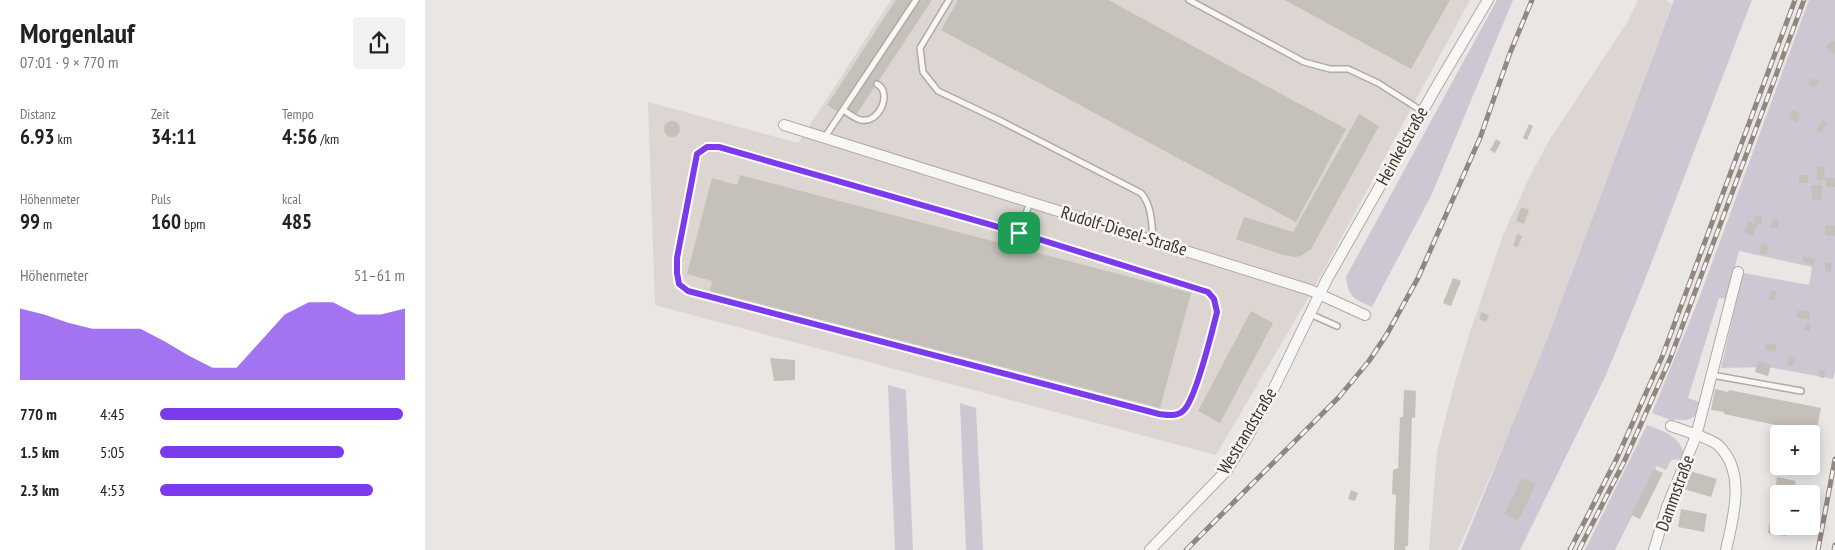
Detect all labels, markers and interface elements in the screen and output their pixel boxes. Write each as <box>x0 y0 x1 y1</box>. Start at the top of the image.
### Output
text: Morgenlauf <box>20 14 135 51</box>
button: share <box>353 17 405 69</box>
text: 07:01 · 9 × 770 m <box>20 52 118 72</box>
street label: Heinkelstraße <box>1370 102 1433 189</box>
text: Distanz <box>20 105 56 123</box>
text: Zeit <box>151 105 169 123</box>
text: Tempo <box>282 105 314 123</box>
text: 6.93 <box>20 123 55 150</box>
text: 34:11 <box>151 123 196 150</box>
text: 4:56 <box>282 123 317 150</box>
text: km <box>55 130 72 148</box>
text: /km <box>317 130 339 148</box>
text: Höhenmeter <box>20 190 80 208</box>
text: Puls <box>151 190 171 208</box>
text: kcal <box>282 190 301 208</box>
street label: Rudolf-Diesel-Straße <box>1058 200 1190 261</box>
text: 99 <box>20 208 40 235</box>
text: 160 <box>151 208 181 235</box>
text: 485 <box>282 208 312 235</box>
pin <box>998 212 1040 254</box>
text: m <box>40 215 52 233</box>
text: bpm <box>181 215 205 233</box>
icon: arrive <box>1005 219 1033 247</box>
text: Höhenmeter <box>20 265 88 285</box>
text: 51–61 m <box>354 265 405 285</box>
street label: Westrandstraße <box>1212 383 1281 478</box>
text: 770 m <box>20 404 57 424</box>
text: 4:45 <box>100 404 125 424</box>
map controls <box>1770 425 1820 535</box>
button: + <box>1770 425 1820 475</box>
text: 1.5 km <box>20 442 59 462</box>
text: 5:05 <box>100 442 125 462</box>
street label: Dammstraße <box>1650 452 1699 534</box>
text: 2.3 km <box>20 480 59 500</box>
text: 4:53 <box>100 480 125 500</box>
button: − <box>1770 485 1820 535</box>

